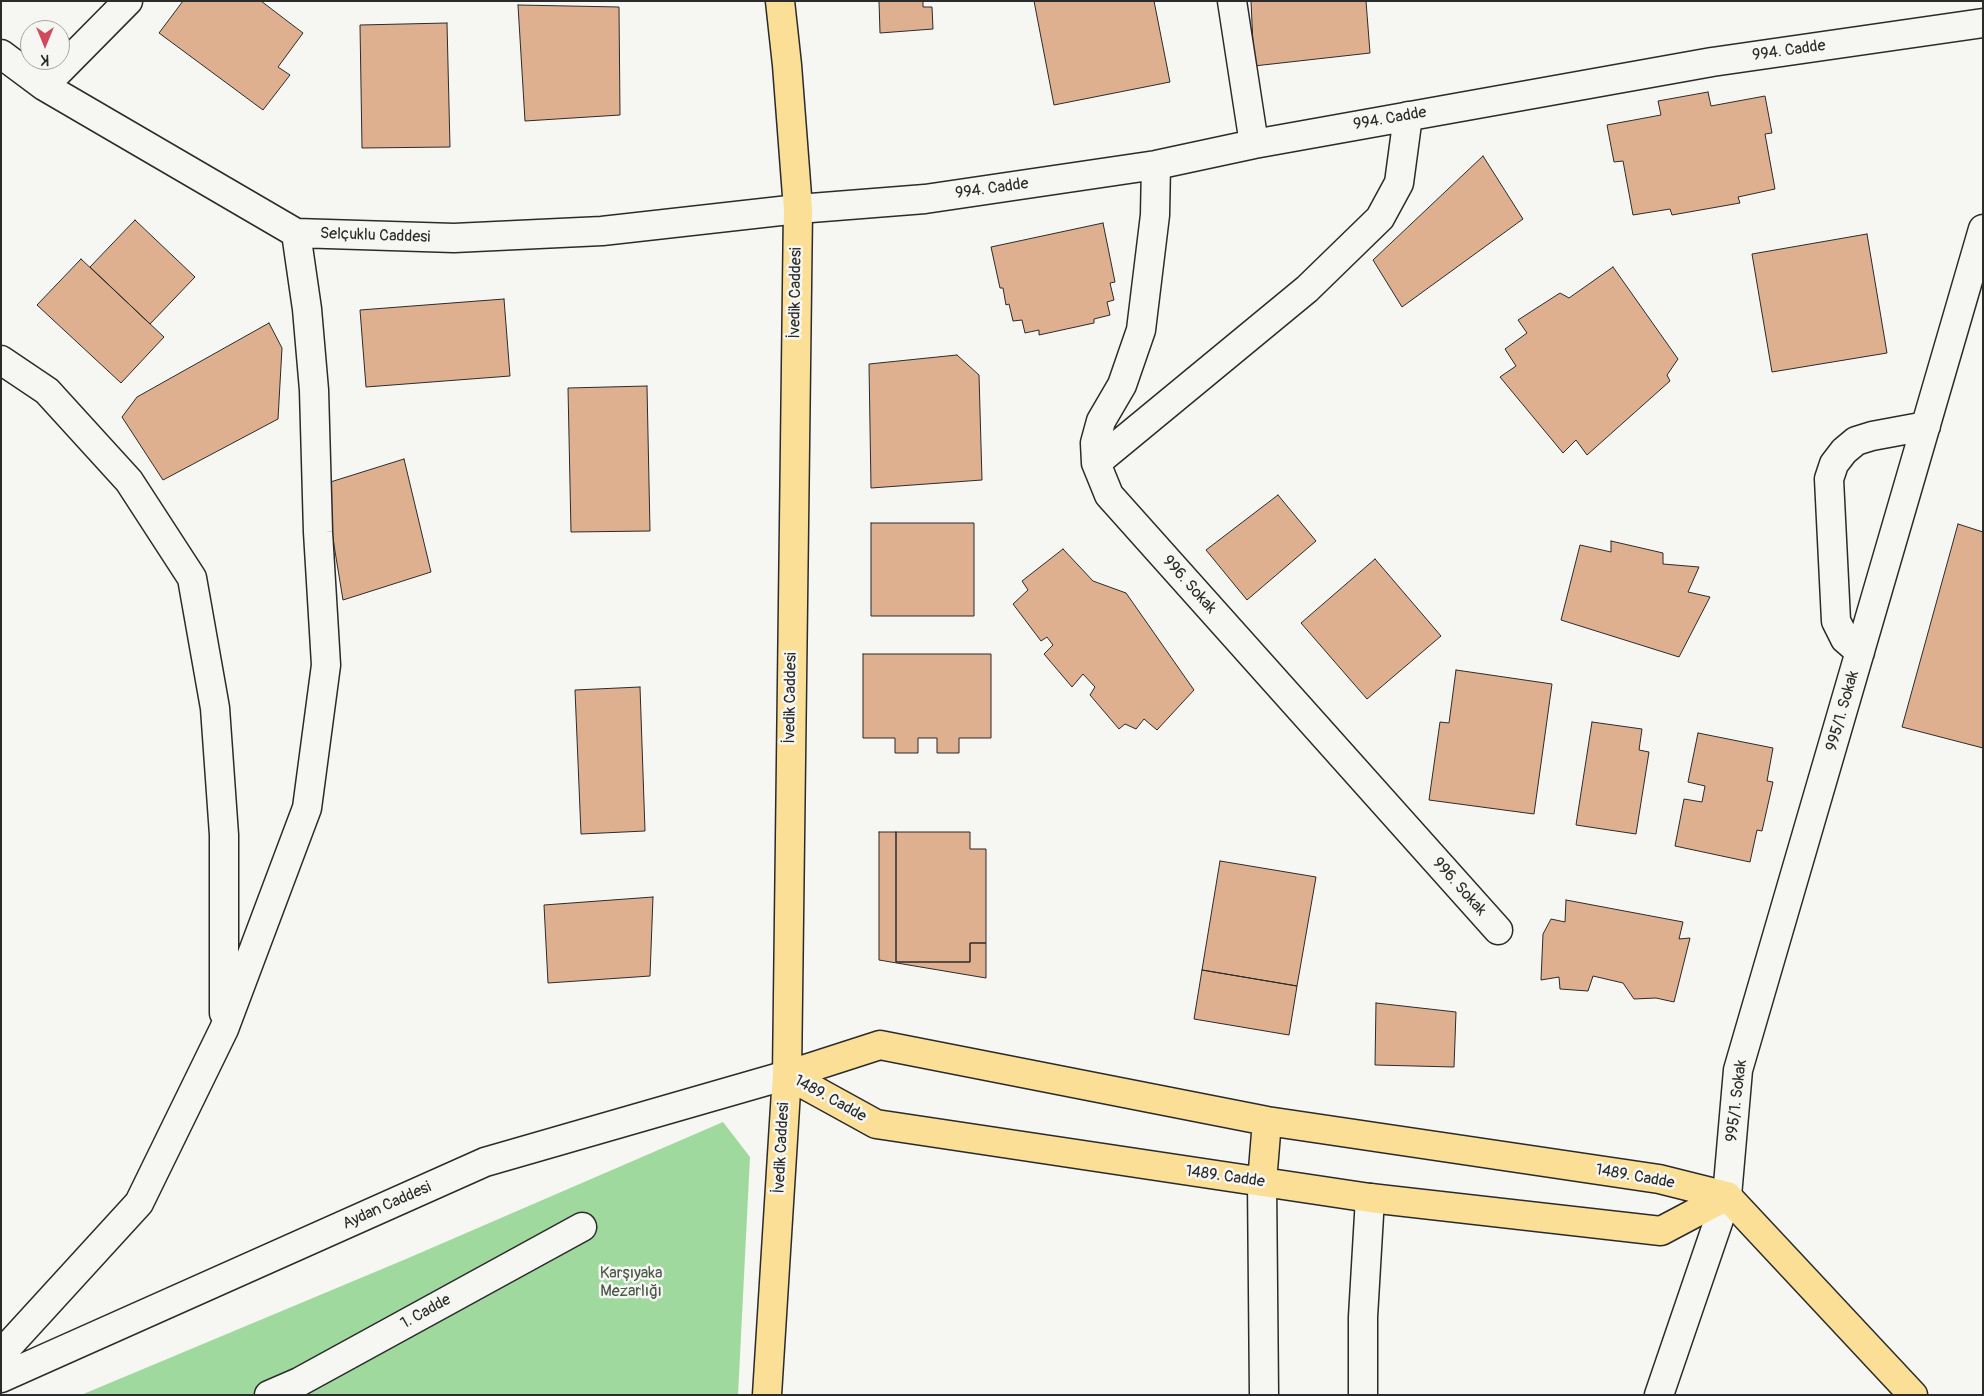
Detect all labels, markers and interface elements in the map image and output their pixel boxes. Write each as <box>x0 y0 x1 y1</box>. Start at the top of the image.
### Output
north arrow <box>20 20 70 70</box>
street label: 994. Cadde <box>1751 36 1827 66</box>
text: K <box>41 51 49 68</box>
street label: 994. Cadde <box>1352 103 1428 135</box>
street label: 994. Cadde <box>954 174 1030 204</box>
street label: Selçuklu Caddesi <box>319 224 431 248</box>
street label: İvedik Caddesi <box>786 247 806 339</box>
street label: 996. Sokak <box>1158 552 1220 618</box>
street label: İvedik Caddesi <box>781 652 801 744</box>
street label: 995/1. Sokak <box>1822 669 1864 753</box>
street label: 996. Sokak <box>1428 854 1490 920</box>
street label: 995/1. Sokak <box>1722 1059 1752 1143</box>
street label: 1489. Cadde <box>790 1071 870 1127</box>
street label: İvedik Caddesi <box>770 1102 794 1194</box>
street label: 1489. Cadde <box>1594 1161 1676 1193</box>
street label: 1489. Cadde <box>1184 1162 1266 1192</box>
street label: Aydan Caddesi <box>340 1178 434 1234</box>
park label: Karşıyaka Mezarlığı <box>600 1264 662 1302</box>
street label: 1. Cadde <box>398 1290 454 1334</box>

